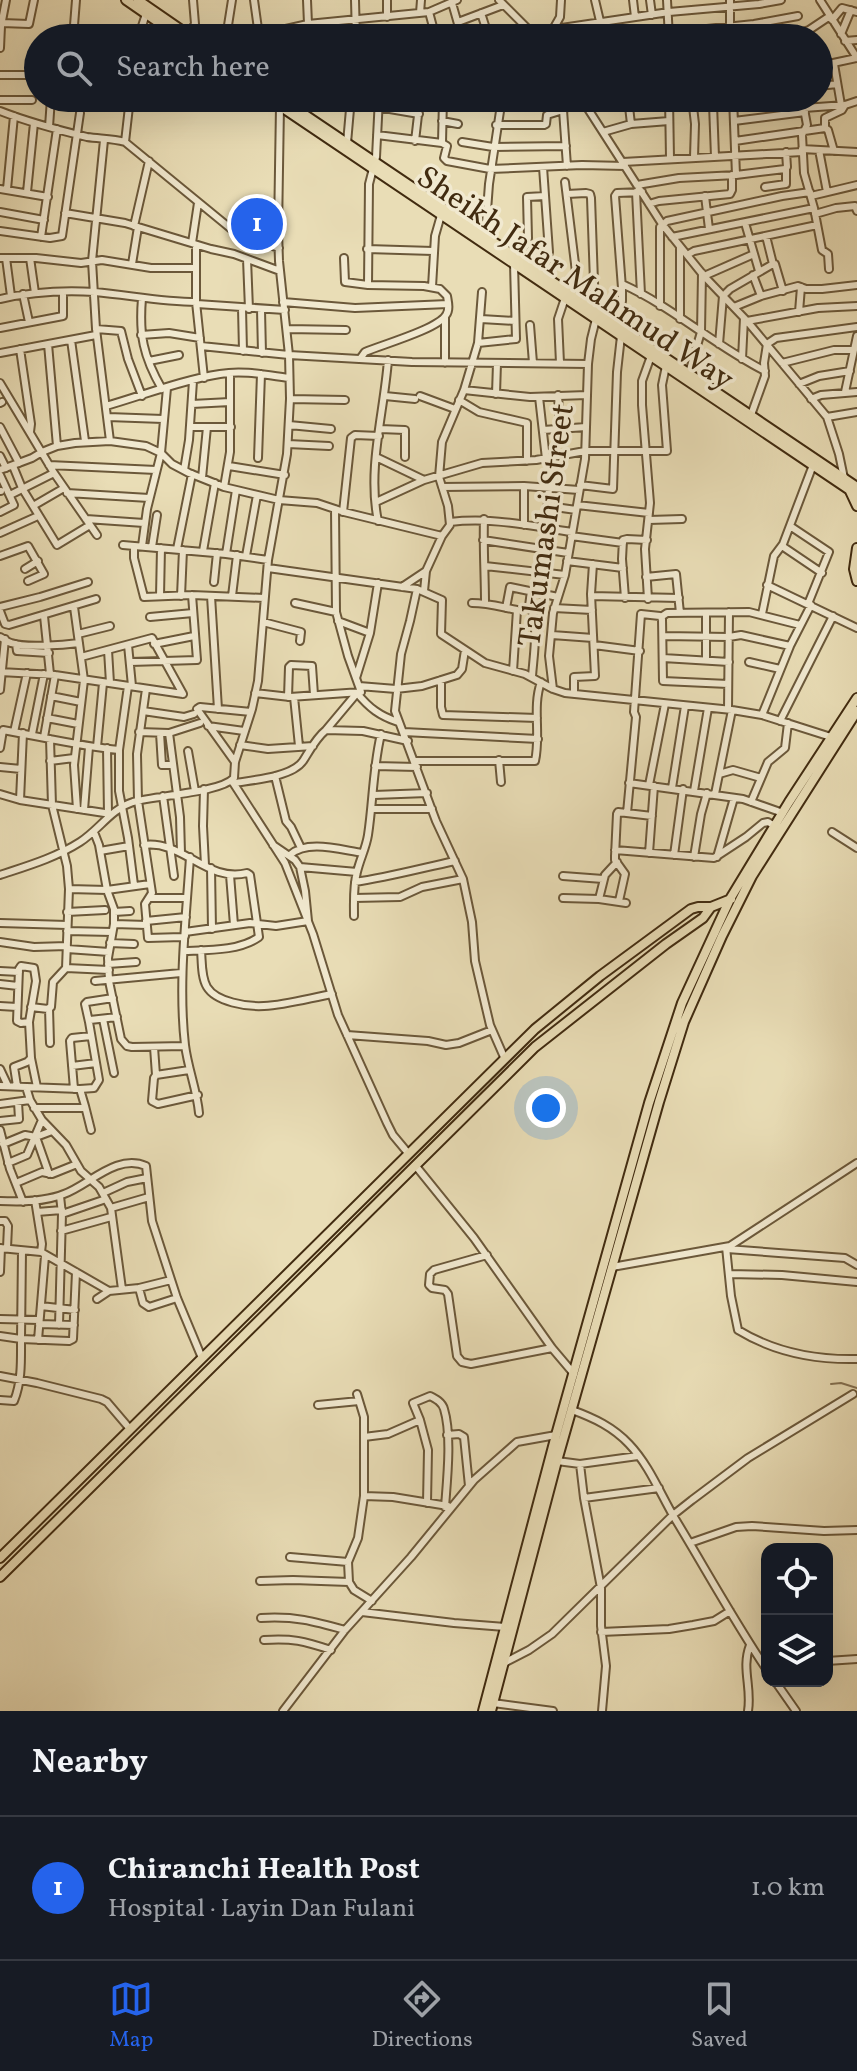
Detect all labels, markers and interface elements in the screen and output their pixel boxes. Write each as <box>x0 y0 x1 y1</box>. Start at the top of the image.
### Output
search box <box>24 24 833 112</box>
icon: search <box>52 46 96 90</box>
text: Search here <box>116 47 270 89</box>
street label: Sheikh Jafar Mahmud Way <box>407 157 742 402</box>
pin: 1 <box>231 194 283 254</box>
street label: Takumashi Street <box>509 401 587 650</box>
your location <box>526 1088 566 1128</box>
map controls <box>761 1543 833 1687</box>
button: locate <box>761 1543 833 1615</box>
button: layers <box>761 1615 833 1687</box>
text: Nearby <box>32 1740 148 1787</box>
text: Chiranchi Health Post <box>108 1849 420 1891</box>
text: 1 <box>53 1870 63 1906</box>
text: 1.0 km <box>751 1870 825 1906</box>
text: Hospital · Layin Dan Fulani <box>108 1891 415 1927</box>
tab: Map <box>109 1977 153 2056</box>
tab: Directions <box>372 1977 473 2056</box>
tab: Saved <box>691 1977 748 2056</box>

